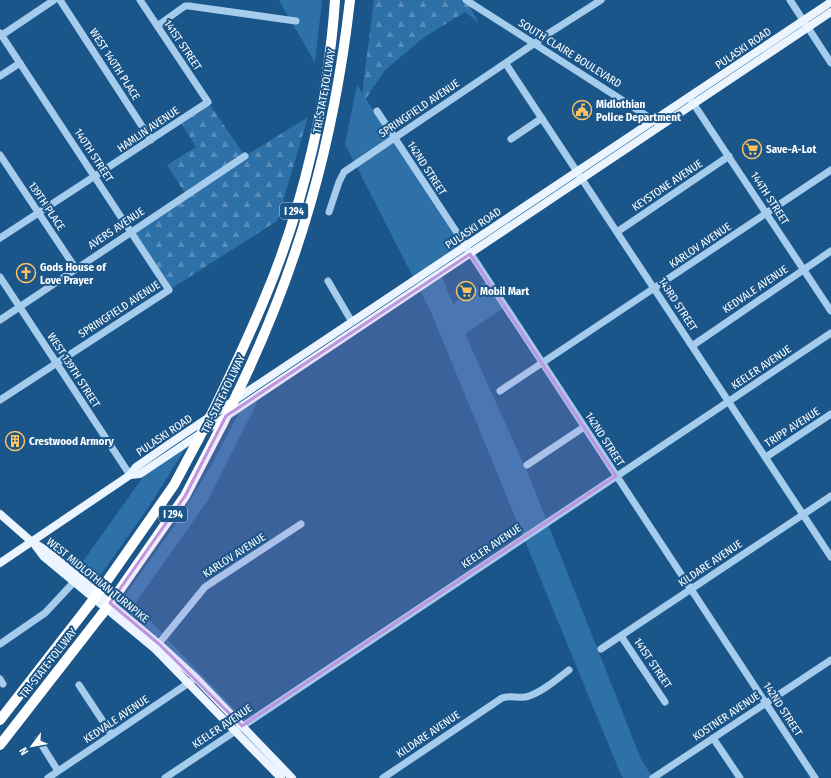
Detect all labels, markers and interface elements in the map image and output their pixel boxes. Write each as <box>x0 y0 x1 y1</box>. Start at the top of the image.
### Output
street label: SOUTH CLAIRE BOULEVARD <box>516 16 624 90</box>
street label: 141ST STREET <box>161 18 205 74</box>
street label: PULASKI ROAD <box>713 25 774 72</box>
street label: WEST 140TH PLACE <box>87 26 143 102</box>
street label: TRI-STATE TOLLWAY <box>311 47 338 134</box>
street label: SPRINGFIELD AVENUE <box>376 77 462 140</box>
place label: Midlothian Police Department <box>596 98 681 124</box>
public building icon: Midlothian Police Department <box>571 99 593 121</box>
street label: HAMLIN AVENUE <box>115 104 182 155</box>
street label: 140TH STREET <box>71 126 116 185</box>
supermarket icon: Save-A-Lot <box>741 138 763 160</box>
street label: 142ND STREET <box>404 139 449 198</box>
place label: Save-A-Lot <box>766 143 816 156</box>
street label: KEYSTONE AVENUE <box>630 157 705 214</box>
street label: 144TH STREET <box>748 169 792 228</box>
street label: 139TH PLACE <box>26 180 68 233</box>
road number: I 294 <box>280 203 308 219</box>
street label: AVERS AVENUE <box>86 205 147 252</box>
street label: PULASKI ROAD <box>443 205 504 252</box>
street label: KARLOV AVENUE <box>667 220 734 271</box>
place label: Gods House of Love Prayer <box>40 261 107 287</box>
church icon: Gods House of Love Prayer <box>15 262 37 284</box>
street label: KEDVALE AVENUE <box>720 263 790 316</box>
street label: 143RD STREET <box>655 275 700 334</box>
street label: SPRINGFIELD AVENUE <box>76 278 162 341</box>
supermarket icon: Mobil Mart <box>455 280 477 302</box>
place label: Mobil Mart <box>480 285 529 298</box>
street label: WEST 139TH STREET <box>45 330 103 411</box>
street label: KEELER AVENUE <box>729 343 794 392</box>
street label: TRI-STATE TOLLWAY <box>199 353 248 435</box>
street label: TRIPP AVENUE <box>762 405 822 450</box>
street label: 142ND STREET <box>582 410 627 469</box>
street label: PULASKI ROAD <box>134 412 195 459</box>
building icon: Crestwood Armory <box>4 430 26 452</box>
place label: Crestwood Armory <box>29 435 114 448</box>
road number: I 294 <box>159 506 187 522</box>
street label: KEELER AVENUE <box>459 522 524 571</box>
street label: KARLOV AVENUE <box>201 530 268 580</box>
street label: WEST MIDLOTHIAN TURNPIKE <box>44 535 151 626</box>
street label: KILDARE AVENUE <box>676 537 745 590</box>
street label: TRI-STATE TOLLWAY <box>17 625 80 701</box>
street label: 141ST STREET <box>631 636 675 692</box>
street label: 142ND STREET <box>760 680 805 739</box>
street label: KOSTNER AVENUE <box>690 689 762 744</box>
street label: KEDVALE AVENUE <box>81 693 151 746</box>
street label: KEELER AVENUE <box>190 702 255 751</box>
street label: KILDARE AVENUE <box>394 708 463 761</box>
north arrow <box>12 726 52 766</box>
text: N <box>17 745 31 757</box>

